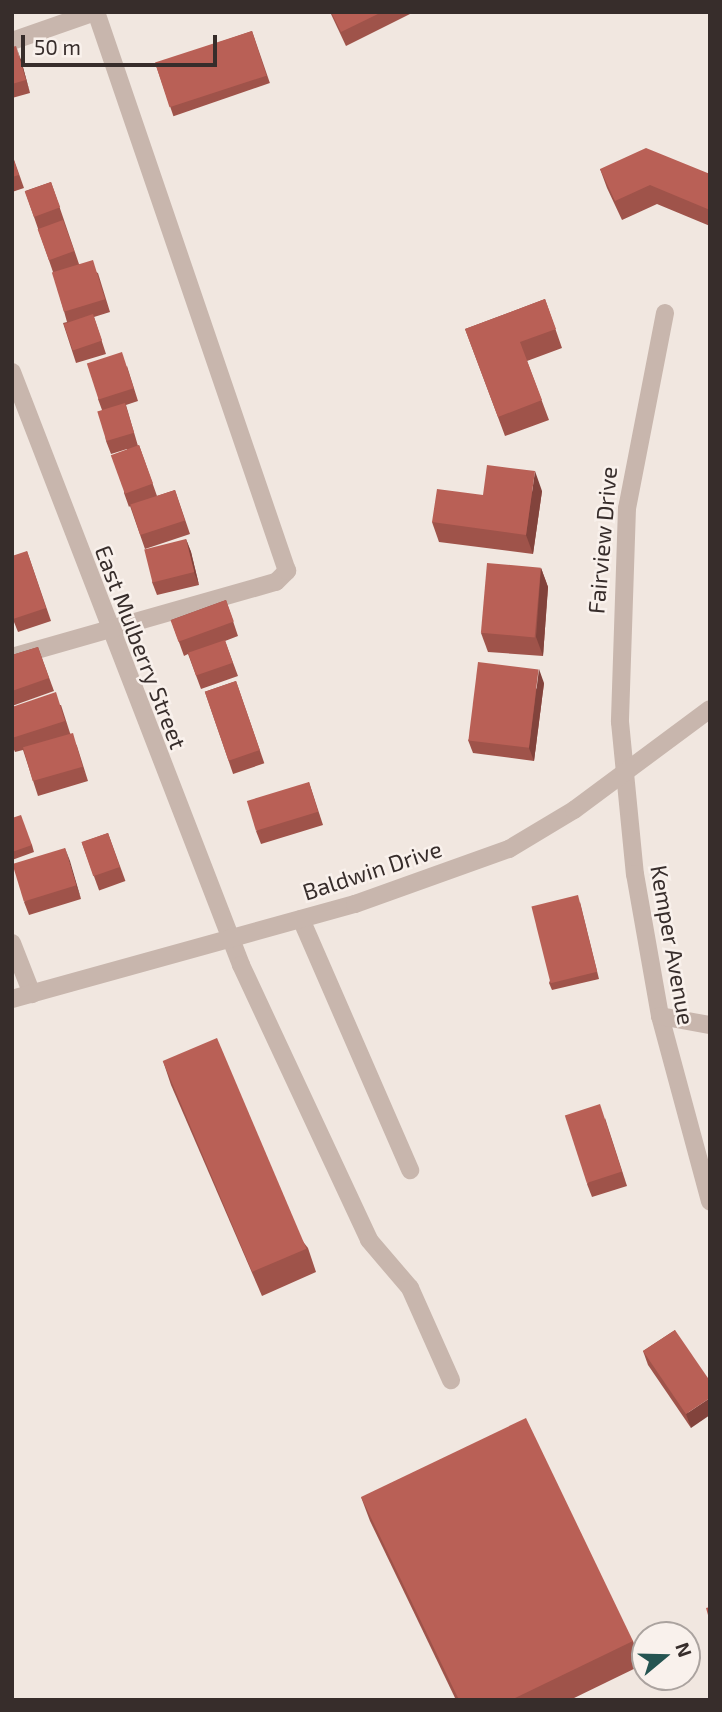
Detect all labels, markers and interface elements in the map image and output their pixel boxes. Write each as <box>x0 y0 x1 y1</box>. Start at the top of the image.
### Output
scale bar <box>24 21 220 65</box>
text: 50 m <box>34 34 81 59</box>
street label: Fairview Drive <box>582 465 622 615</box>
street label: East Mulberry Street <box>89 541 193 753</box>
street label: Baldwin Drive <box>299 835 445 905</box>
street label: Kemper Avenue <box>645 862 701 1028</box>
north arrow <box>631 1621 701 1691</box>
text: N <box>671 1639 698 1660</box>

